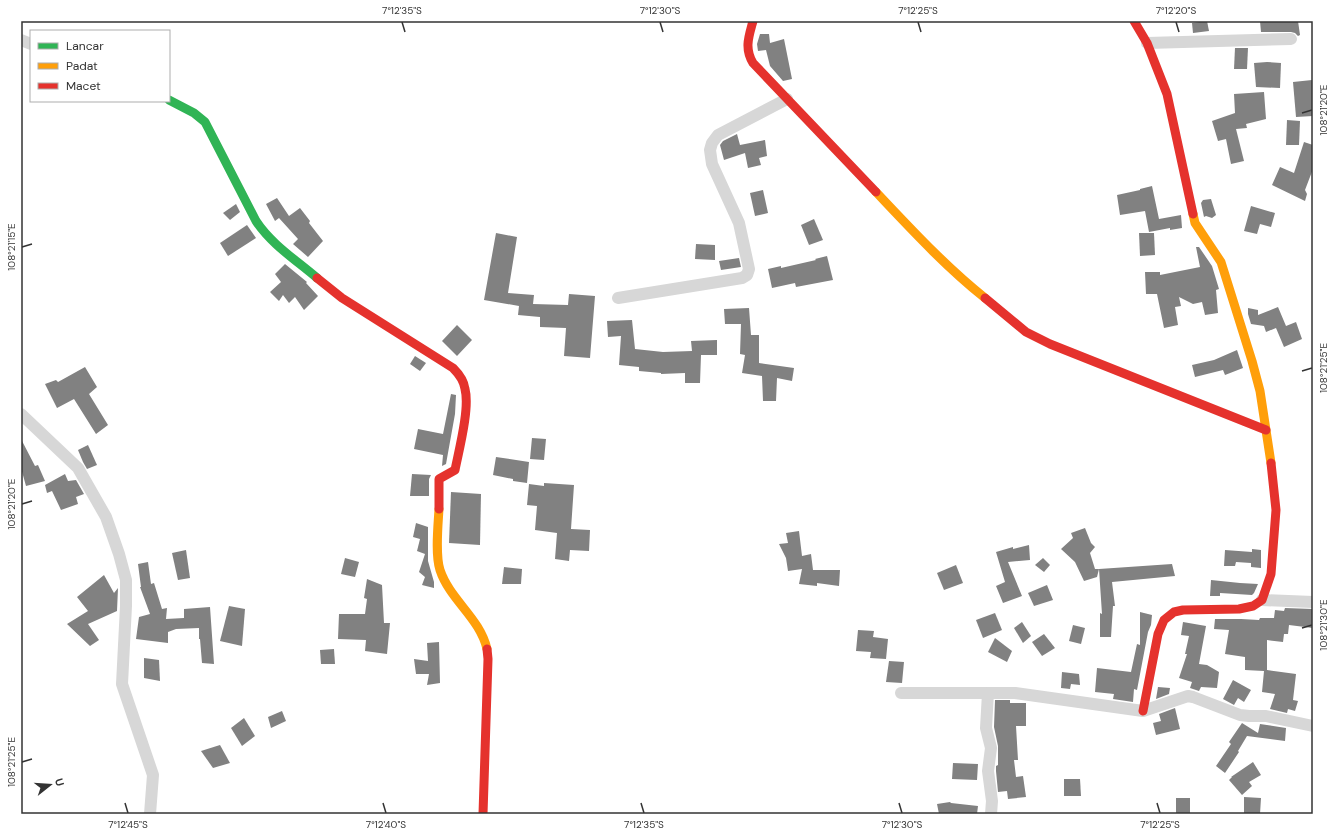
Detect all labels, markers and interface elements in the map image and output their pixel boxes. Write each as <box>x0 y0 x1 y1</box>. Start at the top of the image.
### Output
text: 7°12'35"S <box>382 4 422 17</box>
text: 7°12'30"S <box>640 4 681 17</box>
text: 7°12'25"S <box>898 4 938 17</box>
text: 7°12'20"S <box>1156 4 1196 17</box>
legend <box>30 30 170 102</box>
text: Lancar <box>66 38 104 54</box>
text: Padat <box>66 58 98 74</box>
text: Macet <box>66 78 101 94</box>
text: 108°21'20"E <box>1317 84 1330 136</box>
text: 108°21'15"E <box>5 223 18 271</box>
text: 108°21'25"E <box>1317 343 1330 393</box>
text: 108°21'20"E <box>5 478 18 530</box>
text: 108°21'30"E <box>1317 599 1330 651</box>
text: 108°21'25"E <box>5 737 18 787</box>
north arrow <box>30 765 70 805</box>
text: U <box>52 776 67 788</box>
text: 7°12'45"S <box>108 818 148 831</box>
text: 7°12'40"S <box>366 818 406 831</box>
text: 7°12'35"S <box>624 818 664 831</box>
text: 7°12'30"S <box>882 818 923 831</box>
text: 7°12'25"S <box>1140 818 1180 831</box>

